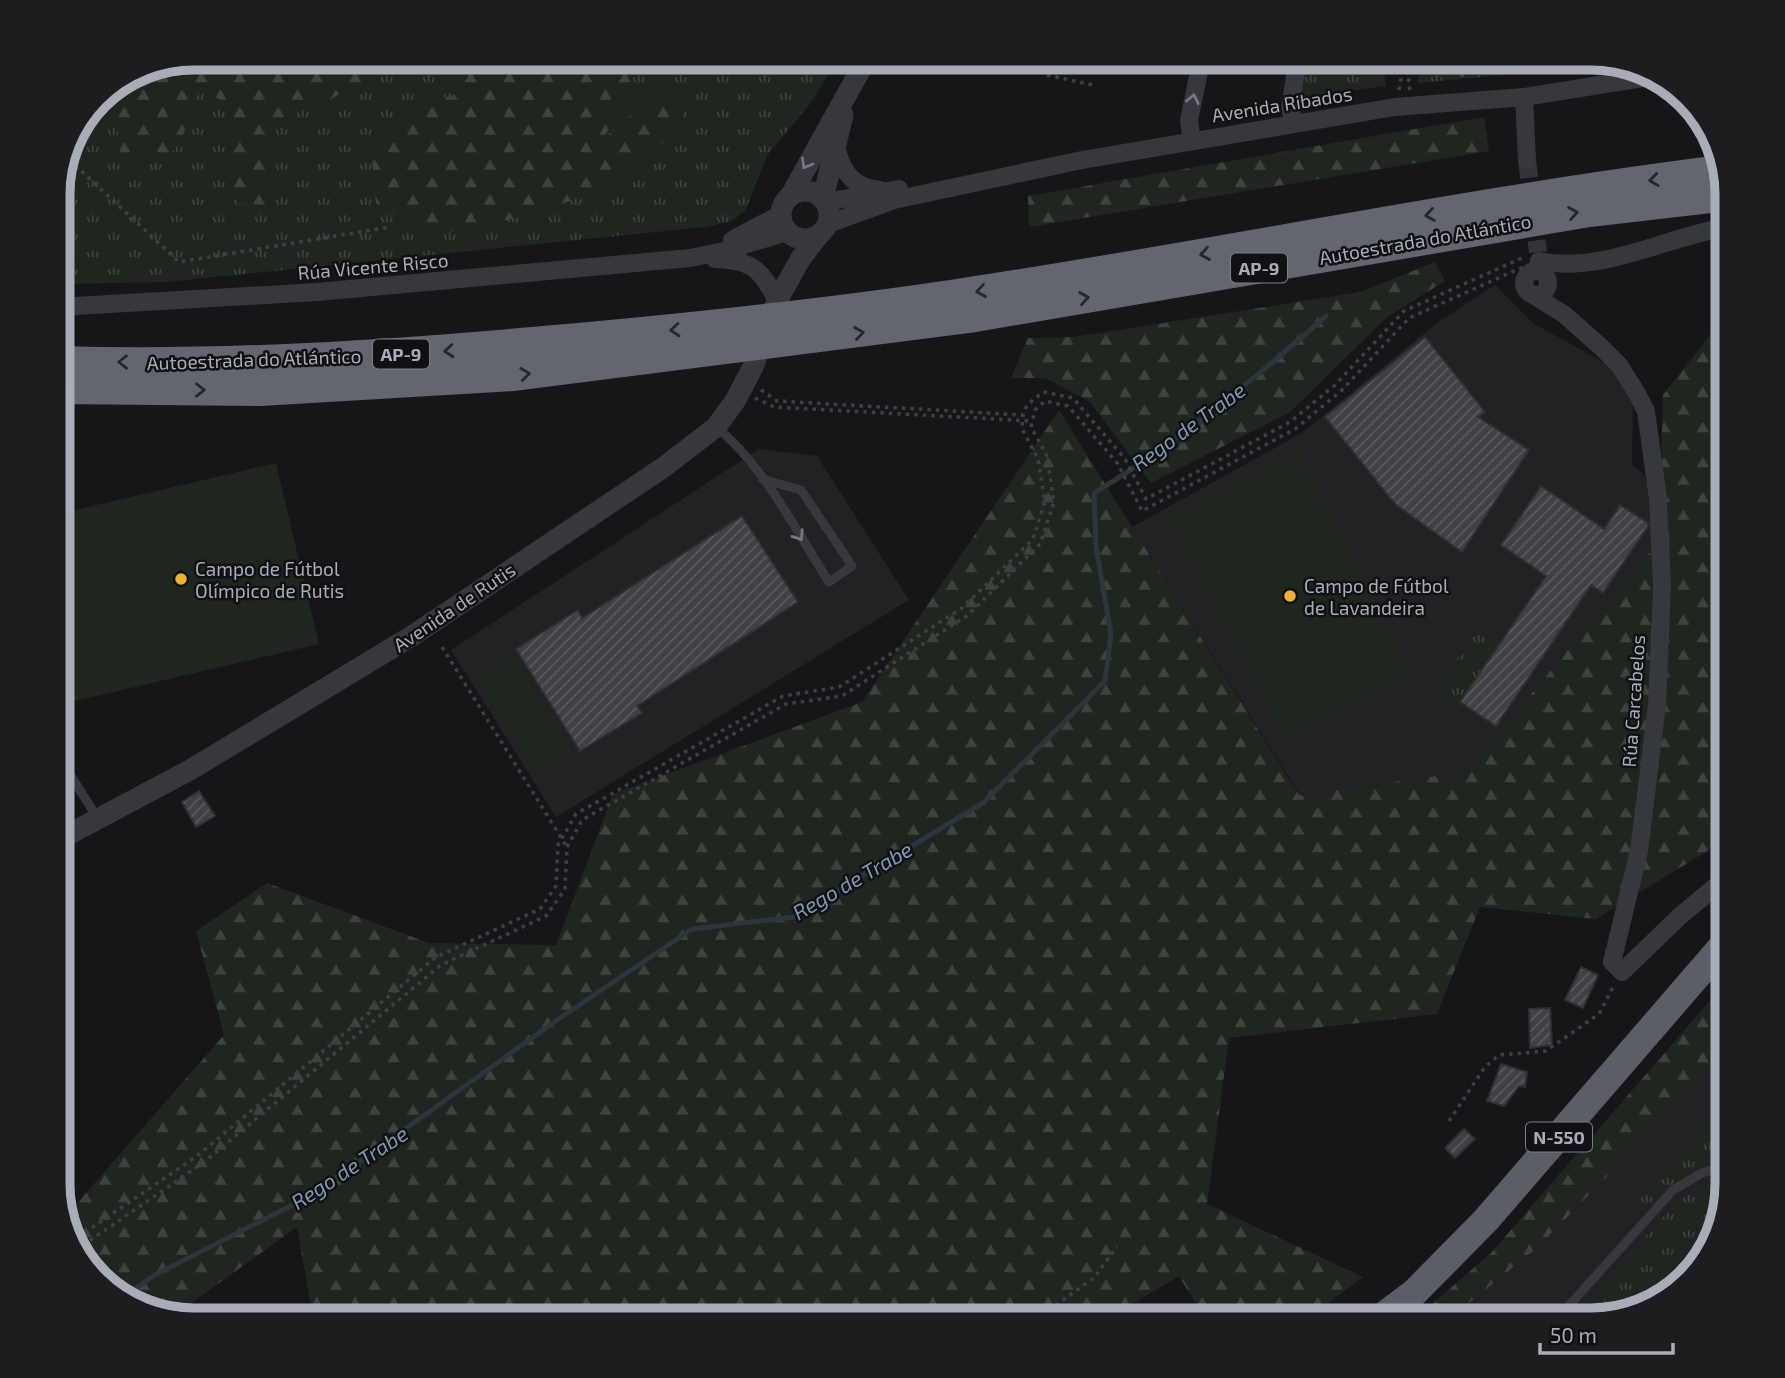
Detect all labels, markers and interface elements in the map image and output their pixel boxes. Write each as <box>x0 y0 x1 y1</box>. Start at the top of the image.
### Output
street label: Avenida Ribados <box>1210 82 1354 126</box>
one-way arrow <box>1185 93 1200 105</box>
one-way arrow <box>802 157 815 170</box>
one-way arrow <box>1649 172 1660 187</box>
one-way arrow <box>1567 206 1579 221</box>
one-way arrow <box>1424 207 1436 222</box>
street label: Autoestrada do Atlántico <box>1317 209 1533 269</box>
one-way arrow <box>1200 246 1211 261</box>
street label: Rúa Vicente Risco <box>297 248 449 284</box>
road number: AP-9 <box>1231 254 1287 282</box>
one-way arrow <box>975 283 987 298</box>
one-way arrow <box>1078 291 1090 306</box>
one-way arrow <box>669 322 680 337</box>
one-way arrow <box>853 325 865 340</box>
road number: AP-9 <box>373 340 429 368</box>
one-way arrow <box>443 343 454 358</box>
street label: Autoestrada do Atlántico <box>146 344 362 374</box>
one-way arrow <box>118 354 128 370</box>
one-way arrow <box>519 366 531 381</box>
water label: Rego de Trabe <box>1126 376 1250 476</box>
one-way arrow <box>195 382 206 397</box>
one-way arrow <box>791 529 804 542</box>
place label: Campo de Fútbol Olímpico de Rutis <box>195 557 344 602</box>
street label: Avenida de Rutis <box>389 558 519 656</box>
marker: Campo de Fútbol Olímpico de Rutis <box>173 571 189 587</box>
place label: Campo de Fútbol de Lavandeira <box>1304 574 1449 619</box>
marker: Campo de Fútbol de Lavandeira <box>1282 588 1298 604</box>
street label: Rúa Carcabelos <box>1617 634 1649 768</box>
water label: Rego de Trabe <box>788 836 916 924</box>
water label: Rego de Trabe <box>286 1120 412 1214</box>
road number: N-550 <box>1526 1122 1592 1152</box>
scale bar <box>1540 1312 1673 1356</box>
text: 50 m <box>1550 1322 1597 1347</box>

